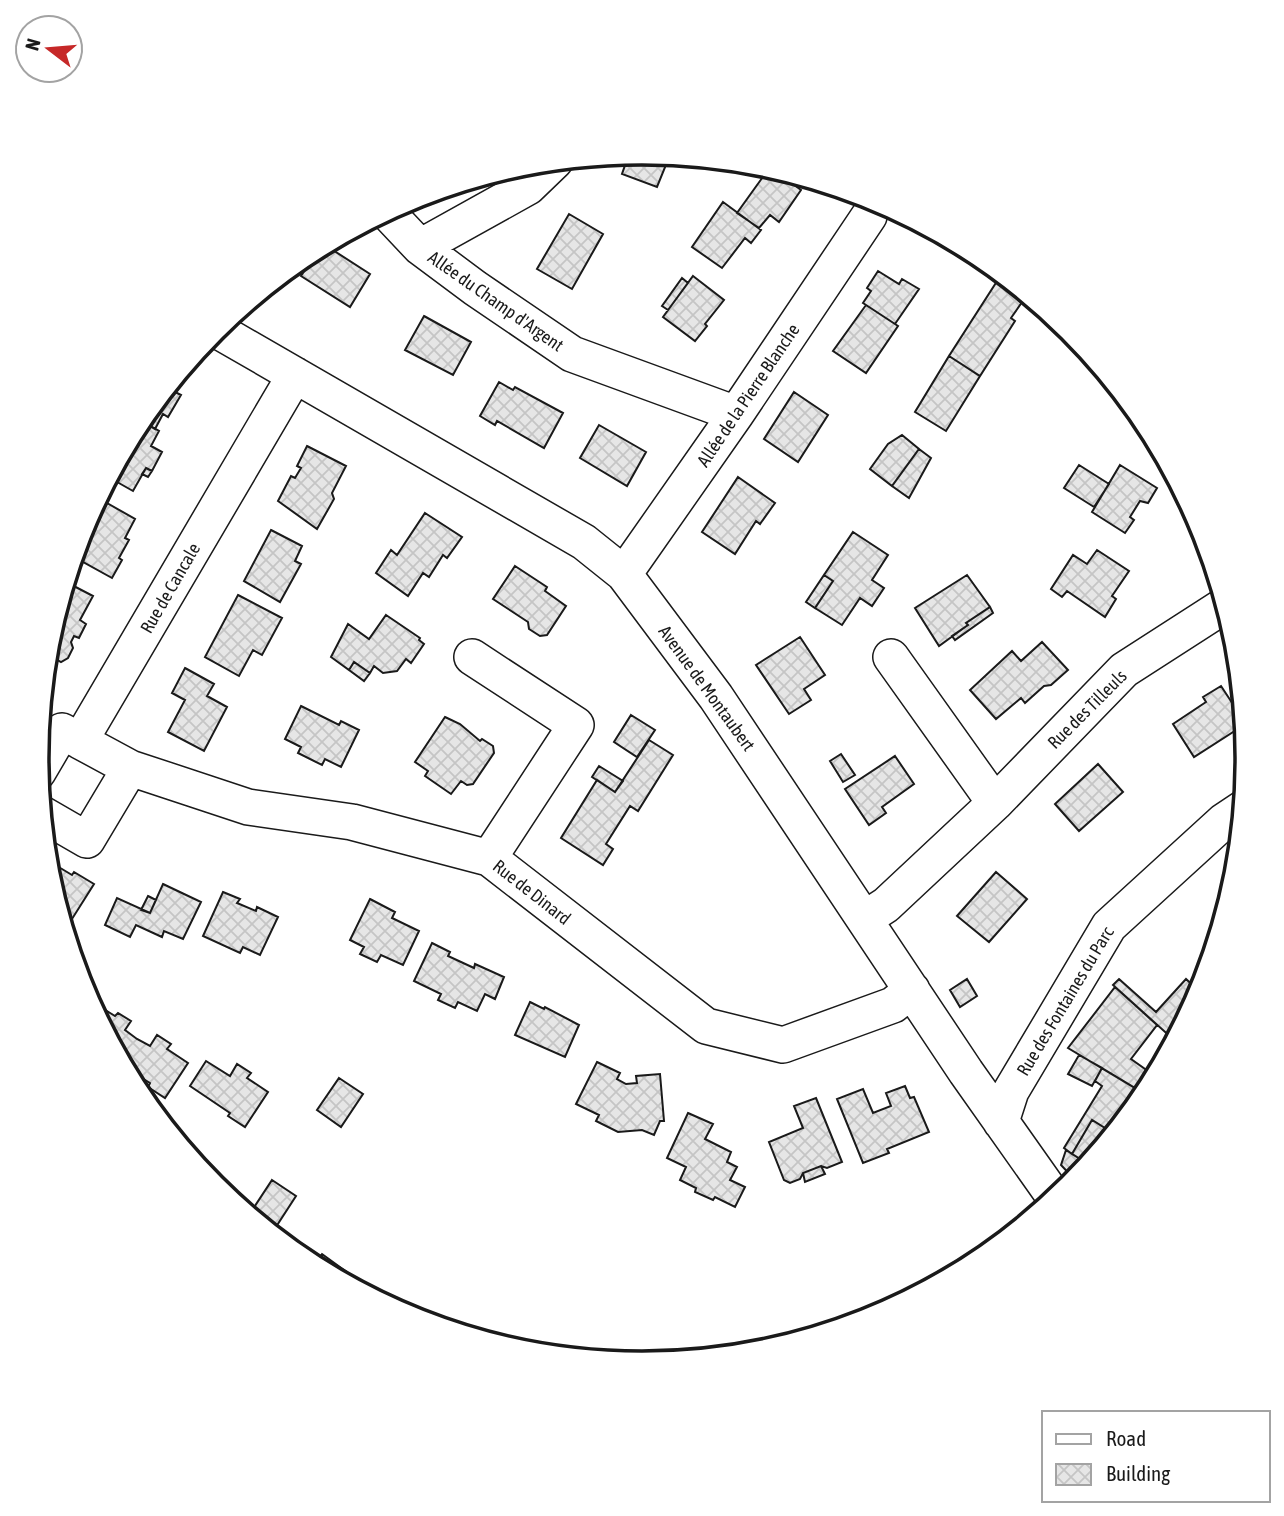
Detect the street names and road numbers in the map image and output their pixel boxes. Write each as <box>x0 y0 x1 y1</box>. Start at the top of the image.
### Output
street label: Allée du Champ d'Argent <box>424 246 568 356</box>
street label: Allée de la Pierre Blanche <box>692 320 804 470</box>
street label: Rue de Cancale <box>136 539 204 637</box>
street label: Avenue de Montaubert <box>654 621 760 755</box>
street label: Rue des Tilleuls <box>1043 665 1131 753</box>
street label: Rue de Dinard <box>489 855 575 929</box>
street label: Rue des Fontaines du Parc <box>1012 923 1118 1079</box>

